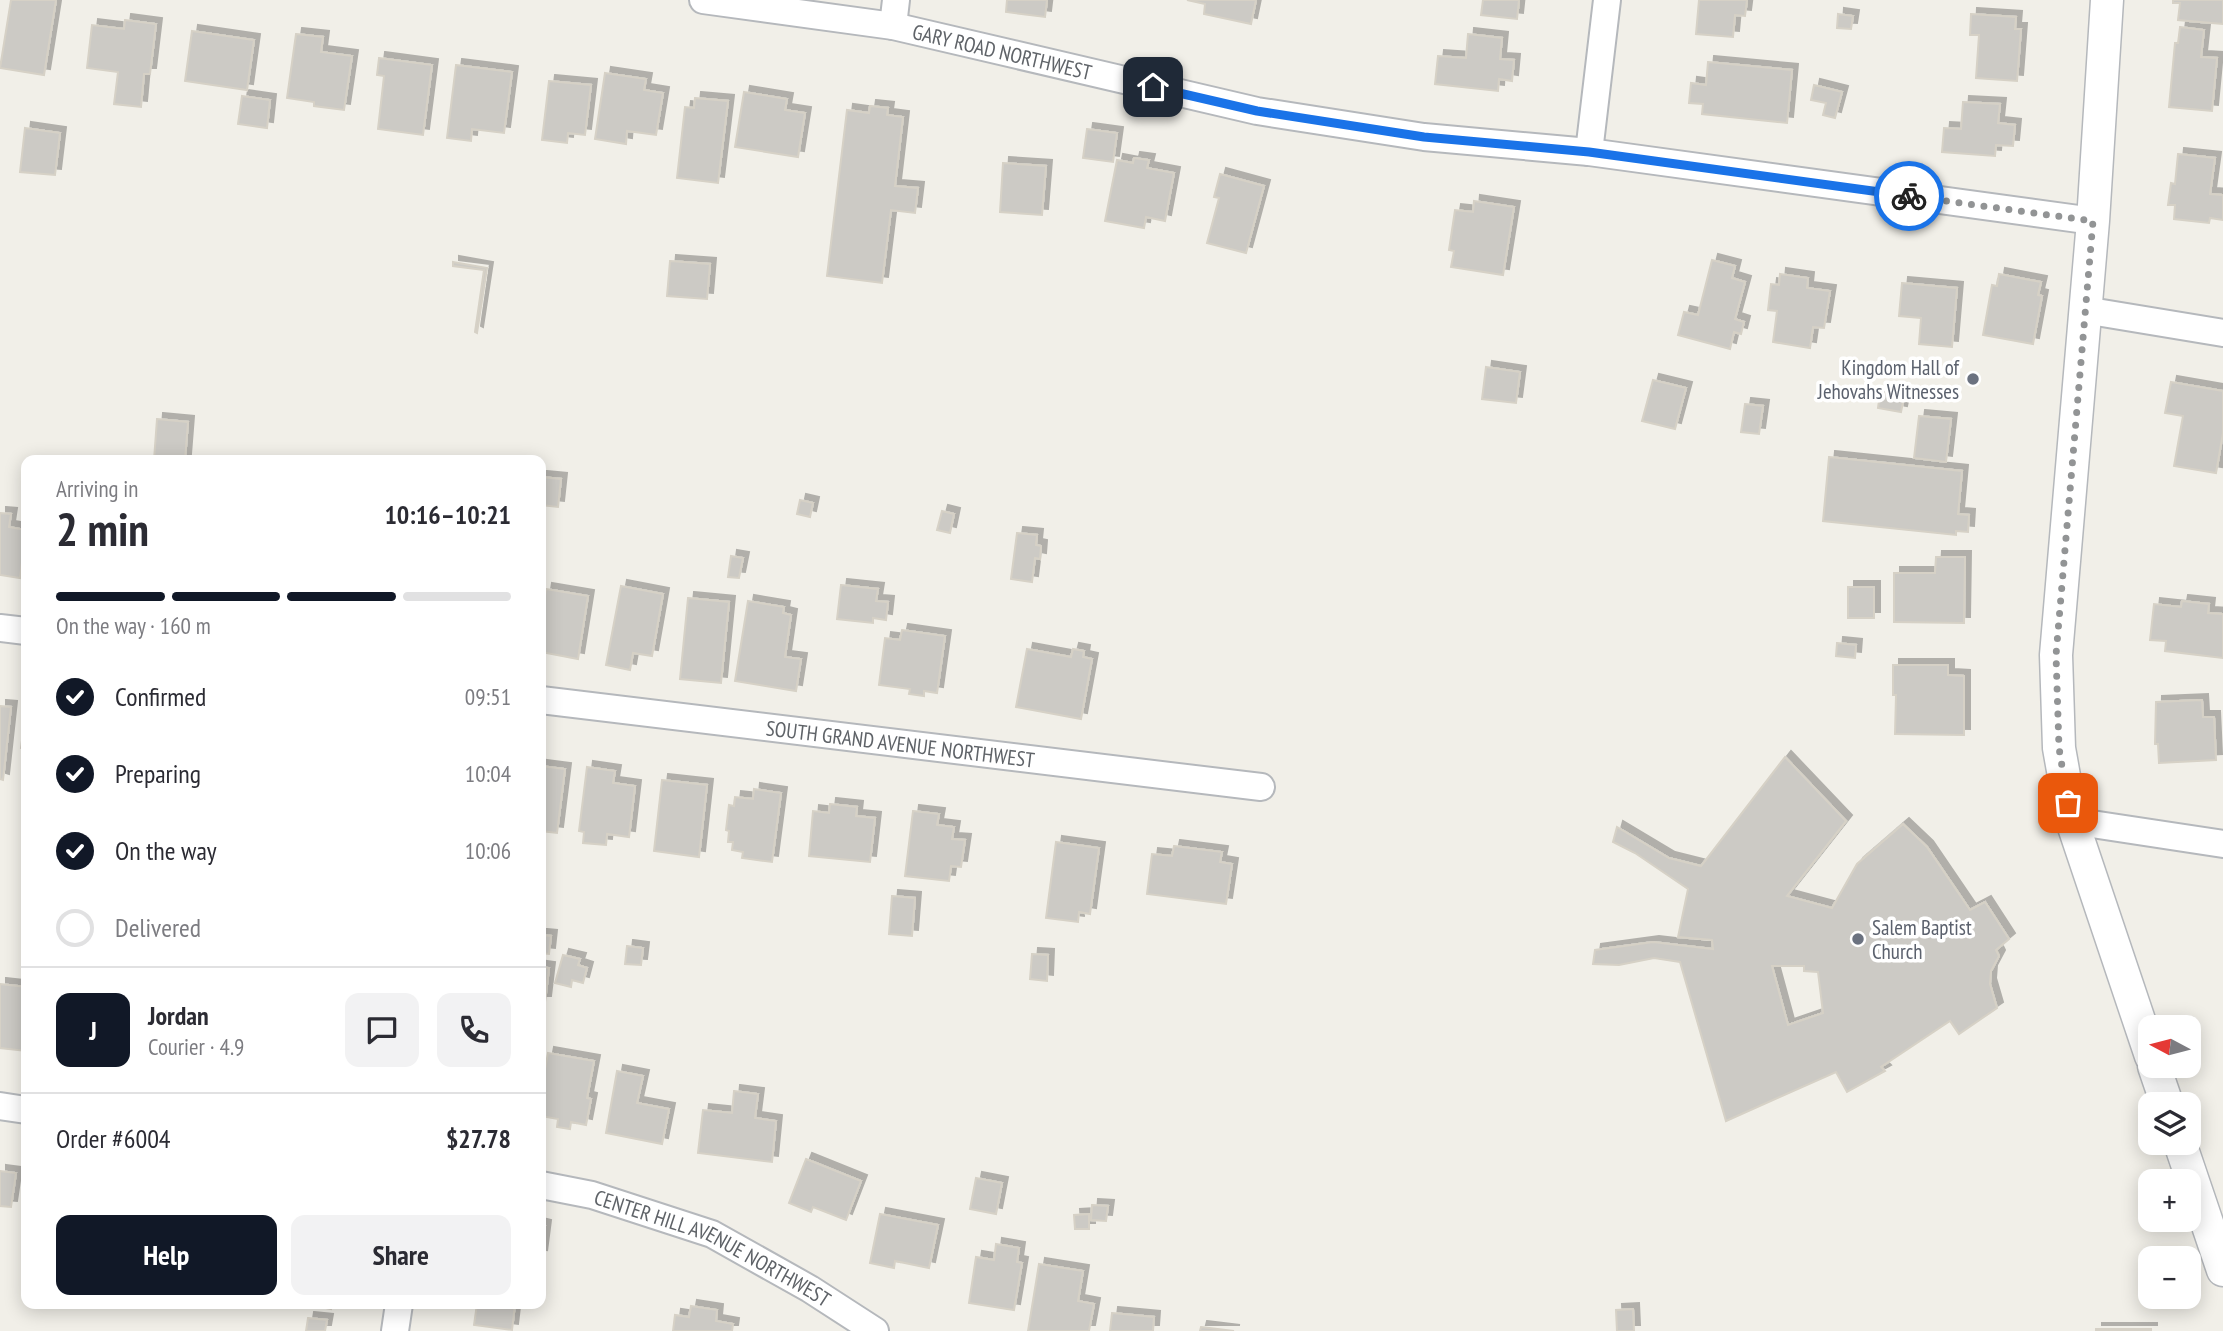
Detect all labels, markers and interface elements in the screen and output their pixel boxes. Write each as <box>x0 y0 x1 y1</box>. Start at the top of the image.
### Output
street label: GARY ROAD NORTHWEST <box>910 18 1095 86</box>
pin <box>1123 57 1183 117</box>
icon: home <box>1134 68 1172 106</box>
courier <box>1874 161 1944 231</box>
icon: bike <box>1890 177 1928 215</box>
place label: Kingdom Hall of Jehovahs Witnesses <box>1817 354 1960 405</box>
marker: Kingdom Hall of Jehovahs Witnesses <box>1965 371 1981 387</box>
text: Arriving in <box>56 474 138 503</box>
text: 10:16–10:21 <box>384 498 511 531</box>
text: 2 min <box>56 499 149 559</box>
text: On the way · 160 m <box>56 611 211 640</box>
icon: check <box>56 678 94 716</box>
text: Confirmed <box>115 680 206 713</box>
text: 09:51 <box>465 682 511 711</box>
street label: SOUTH GRAND AVENUE NORTHWEST <box>765 714 1037 773</box>
icon: check <box>56 755 94 793</box>
text: Preparing <box>115 757 201 790</box>
text: 10:04 <box>465 759 511 788</box>
pin <box>2038 773 2098 833</box>
icon: bag <box>2049 784 2087 822</box>
icon: check <box>56 832 94 870</box>
text: On the way <box>115 834 217 867</box>
text: 10:06 <box>465 836 511 865</box>
text: Delivered <box>115 911 201 944</box>
place label: Salem Baptist Church <box>1872 914 1972 965</box>
marker: Salem Baptist Church <box>1850 931 1866 947</box>
button: chat <box>345 993 419 1067</box>
button: phone <box>437 993 511 1067</box>
text: Jordan <box>148 999 209 1032</box>
text: J <box>89 1014 97 1047</box>
north arrow <box>2138 1015 2202 1078</box>
map controls <box>2138 1015 2201 1309</box>
text: Courier · 4.9 <box>148 1032 244 1061</box>
button: layers <box>2138 1092 2201 1155</box>
text: Order #6004 <box>56 1122 171 1155</box>
text: $27.78 <box>446 1122 511 1155</box>
button: + <box>2138 1169 2201 1232</box>
street label: CENTER HILL AVENUE NORTHWEST <box>591 1183 836 1313</box>
button: Help <box>56 1215 277 1295</box>
button: Share <box>291 1215 511 1295</box>
button: − <box>2138 1246 2201 1309</box>

